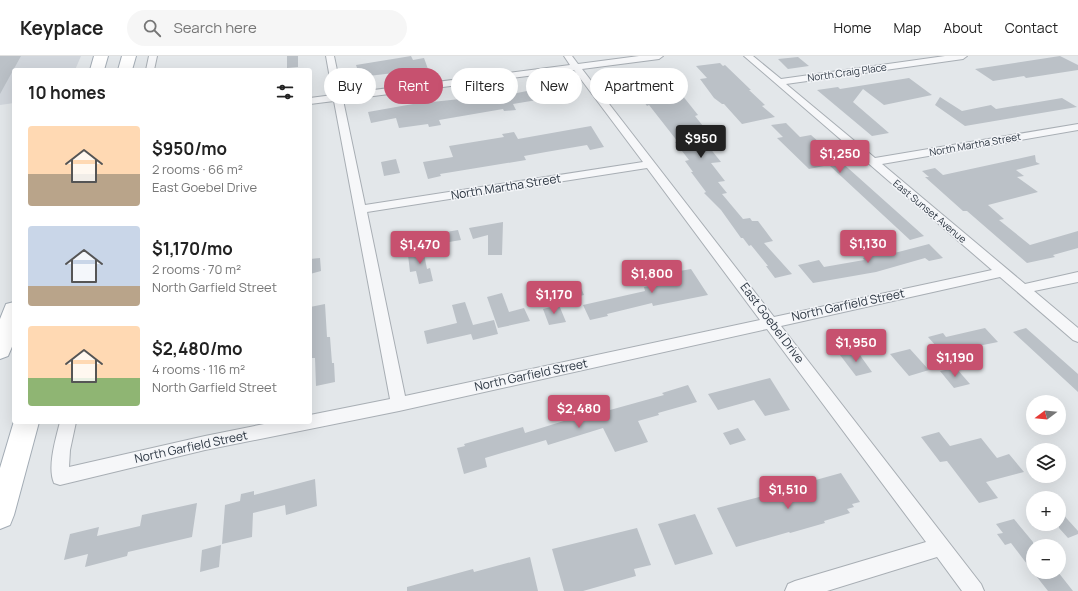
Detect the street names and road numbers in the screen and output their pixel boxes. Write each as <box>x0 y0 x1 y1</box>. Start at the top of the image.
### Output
street label: North Craig Place <box>806 59 888 84</box>
street label: North Martha Street <box>928 129 1022 159</box>
street label: North Martha Street <box>450 169 562 204</box>
street label: East Sunset Avenue <box>890 176 970 246</box>
street label: East Goebel Drive <box>736 279 808 367</box>
street label: North Garfield Street <box>790 284 906 325</box>
street label: North Garfield Street <box>473 354 589 395</box>
street label: North Garfield Street <box>133 426 249 467</box>

